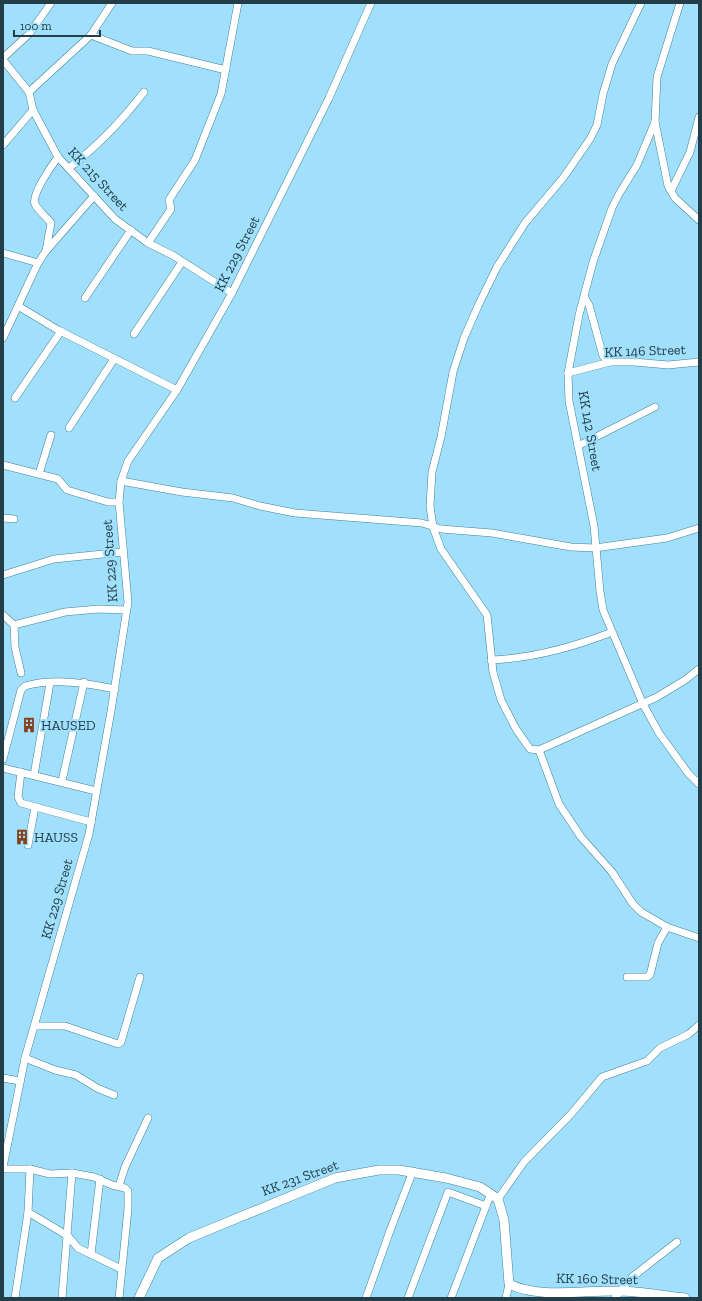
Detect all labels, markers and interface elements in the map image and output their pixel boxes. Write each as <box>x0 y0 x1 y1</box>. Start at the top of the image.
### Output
scale bar <box>14 12 100 38</box>
text: 100 m <box>20 19 52 33</box>
street label: KK 215 Street <box>64 144 132 215</box>
street label: KK 229 Street <box>211 212 264 295</box>
street label: KK 146 Street <box>604 341 687 361</box>
street label: KK 142 Street <box>575 390 606 473</box>
street label: KK 229 Street <box>99 518 121 603</box>
building icon: HAUSED <box>20 716 38 734</box>
place label: HAUSED <box>41 717 96 734</box>
building icon: HAUSS <box>13 828 31 846</box>
place label: HAUSS <box>34 829 78 846</box>
street label: KK 229 Street <box>37 856 77 941</box>
street label: KK 231 Street <box>259 1156 341 1200</box>
street label: KK 160 Street <box>556 1270 639 1288</box>

